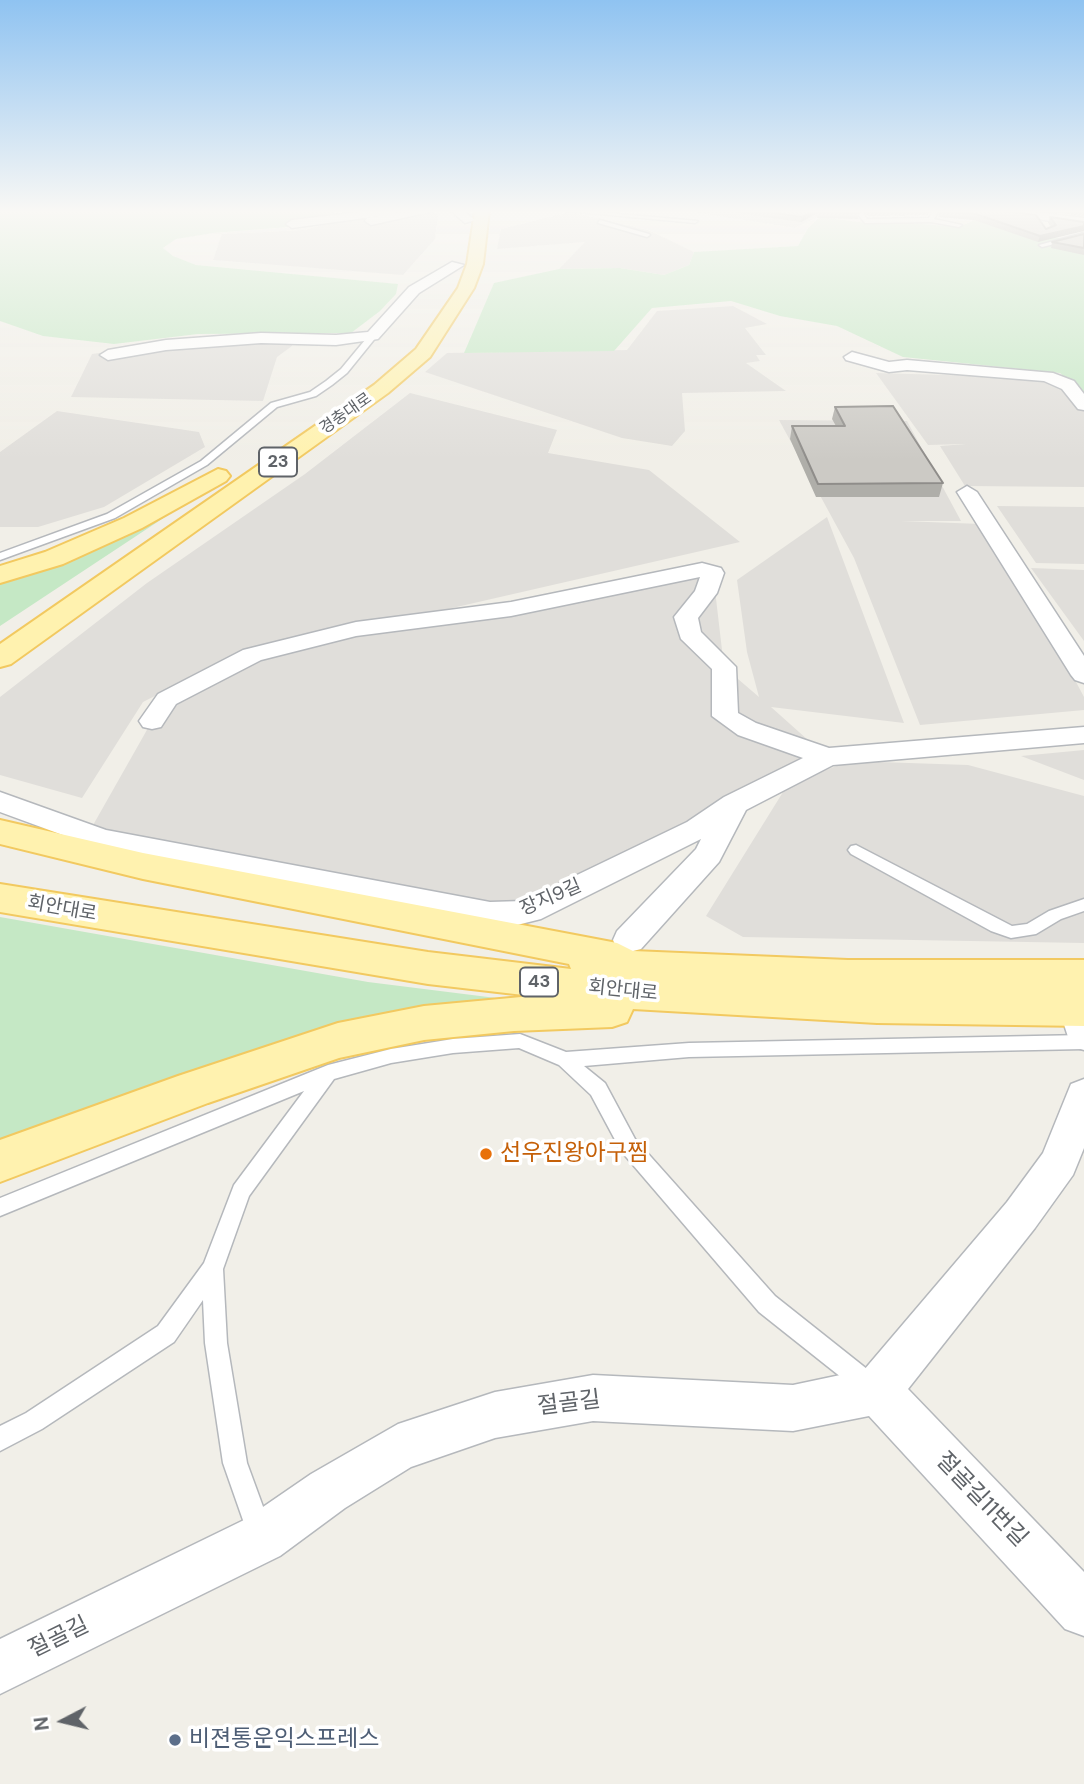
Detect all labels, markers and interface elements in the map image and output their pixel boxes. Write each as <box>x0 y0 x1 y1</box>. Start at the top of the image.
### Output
street label: 경충대로 <box>316 389 376 439</box>
road number: 23 <box>259 448 297 476</box>
street label: 장지9길 <box>517 875 585 921</box>
street label: 회안대로 <box>26 892 98 926</box>
road number: 43 <box>520 967 558 996</box>
street label: 회안대로 <box>587 976 659 1006</box>
place label: 선우진왕아구찜 <box>500 1140 648 1168</box>
marker: 선우진왕아구찜 <box>478 1146 494 1162</box>
street label: 절골길 <box>536 1386 602 1422</box>
street label: 절골길11번길 <box>929 1447 1033 1553</box>
street label: 절골길 <box>24 1612 94 1664</box>
north arrow <box>28 1686 98 1756</box>
text: N <box>28 1715 55 1732</box>
place label: 비젼통운익스프레스 <box>189 1726 379 1754</box>
marker: 비젼통운익스프레스 <box>167 1732 183 1748</box>

